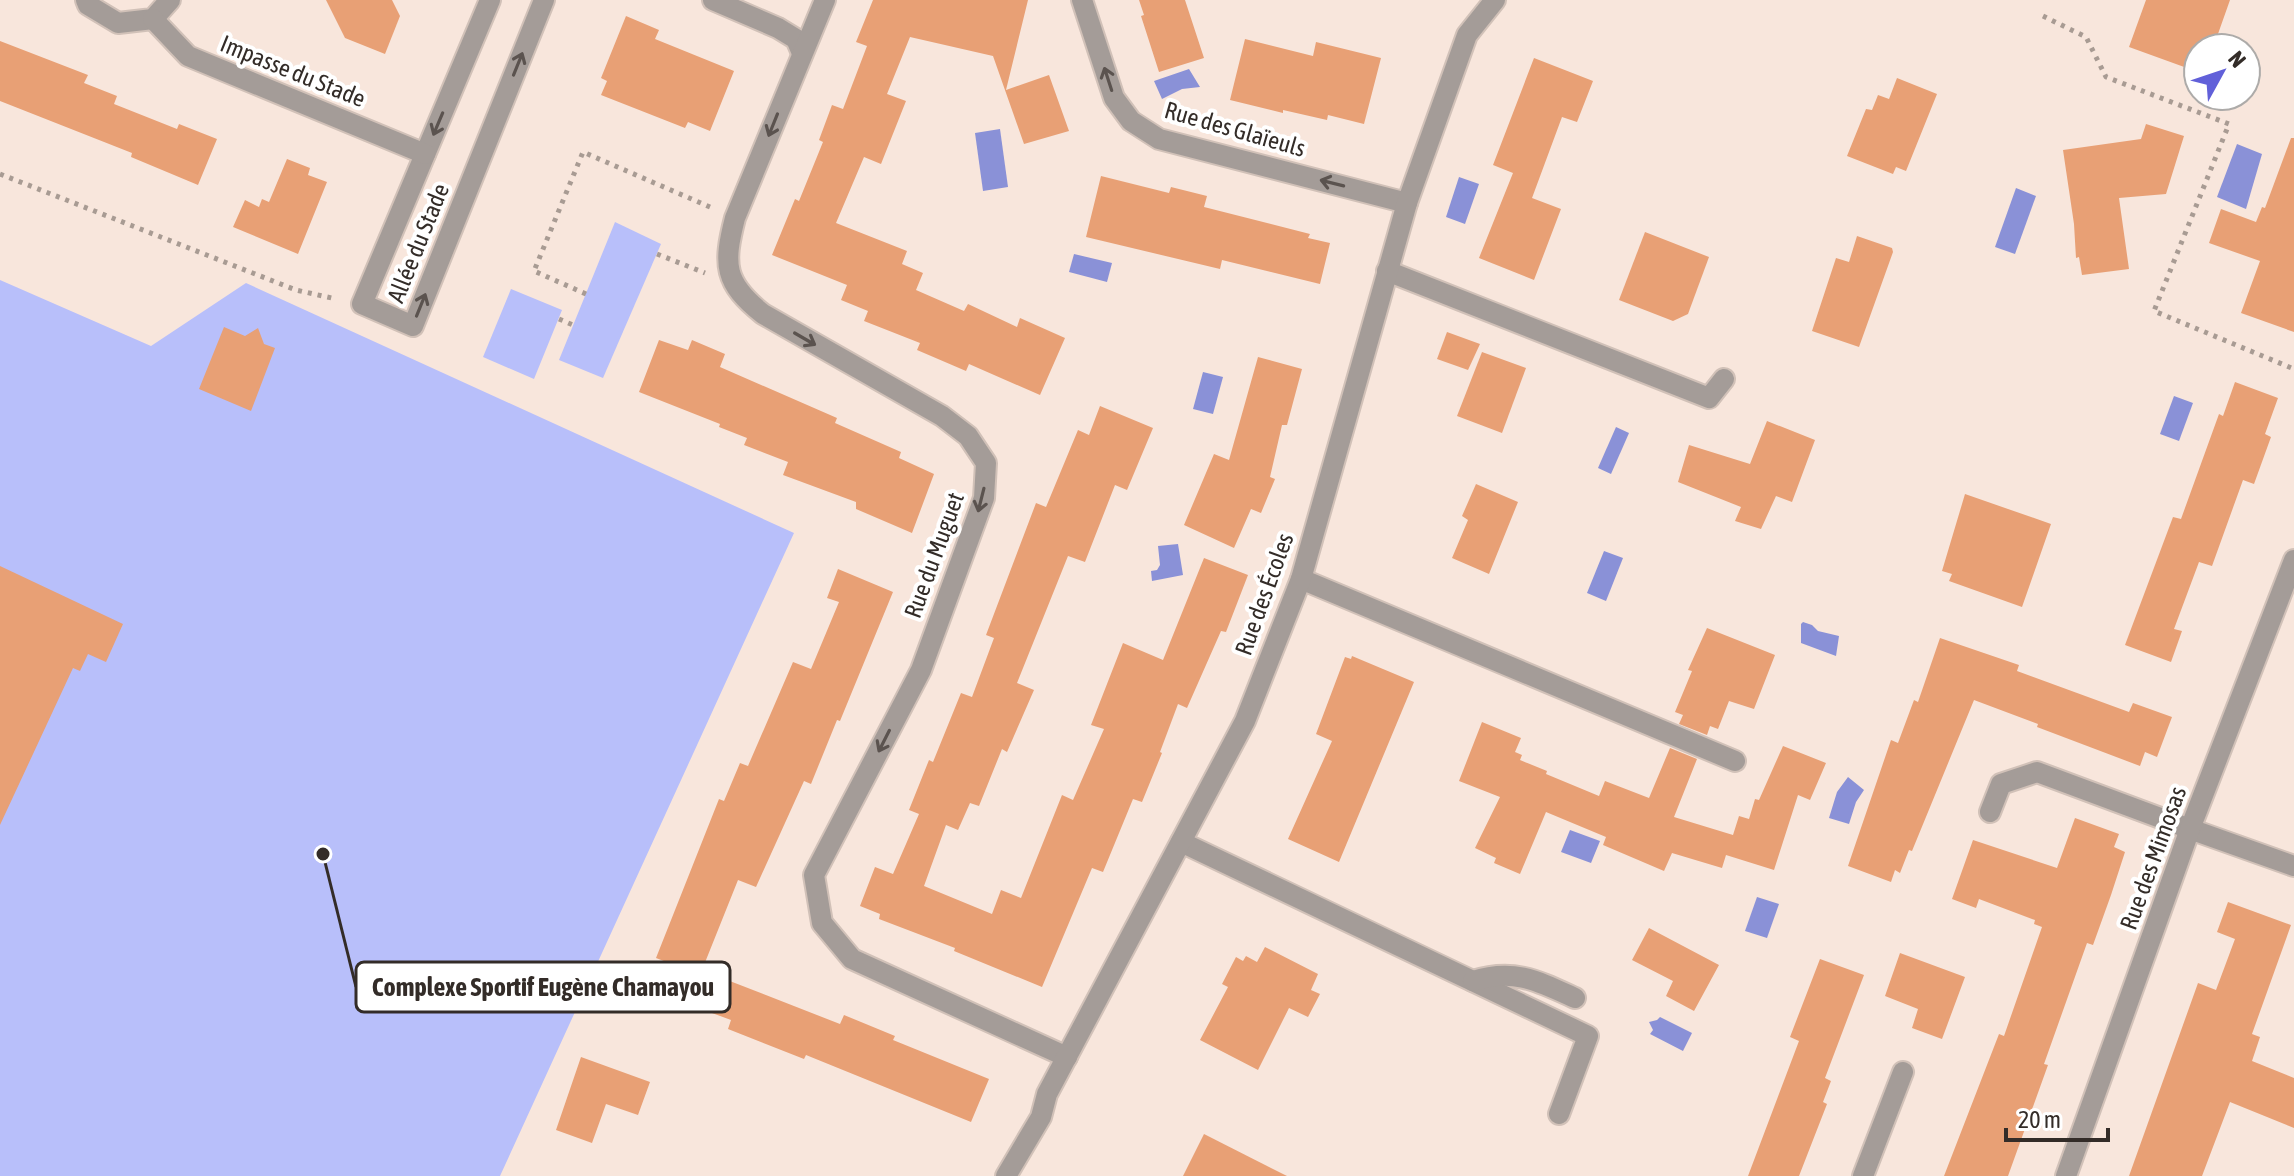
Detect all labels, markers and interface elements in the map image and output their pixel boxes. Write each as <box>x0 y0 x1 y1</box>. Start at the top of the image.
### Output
street label: Impasse du Stade <box>217 30 369 112</box>
north arrow <box>2182 32 2262 112</box>
text: N <box>2223 46 2251 72</box>
one-way arrow <box>512 52 526 77</box>
one-way arrow <box>1100 66 1115 92</box>
street label: Rue des Glaïeuls <box>1162 96 1308 162</box>
one-way arrow <box>430 111 445 136</box>
one-way arrow <box>764 112 779 137</box>
one-way arrow <box>1319 175 1345 190</box>
street label: Allée du Stade <box>382 180 454 306</box>
one-way arrow <box>415 293 429 318</box>
one-way arrow <box>793 332 817 347</box>
one-way arrow <box>973 487 988 513</box>
street label: Rue du Muguet <box>899 489 969 621</box>
street label: Rue des Écoles <box>1229 529 1299 659</box>
one-way arrow <box>875 728 891 752</box>
street label: Rue des Mimosas <box>2115 783 2191 933</box>
callout: Complexe Sportif Eugène Chamayou <box>356 962 730 1012</box>
text: Complexe Sportif Eugène Chamayou <box>372 972 714 1002</box>
scale bar <box>2006 1092 2108 1142</box>
text: 20 m <box>2018 1106 2061 1133</box>

